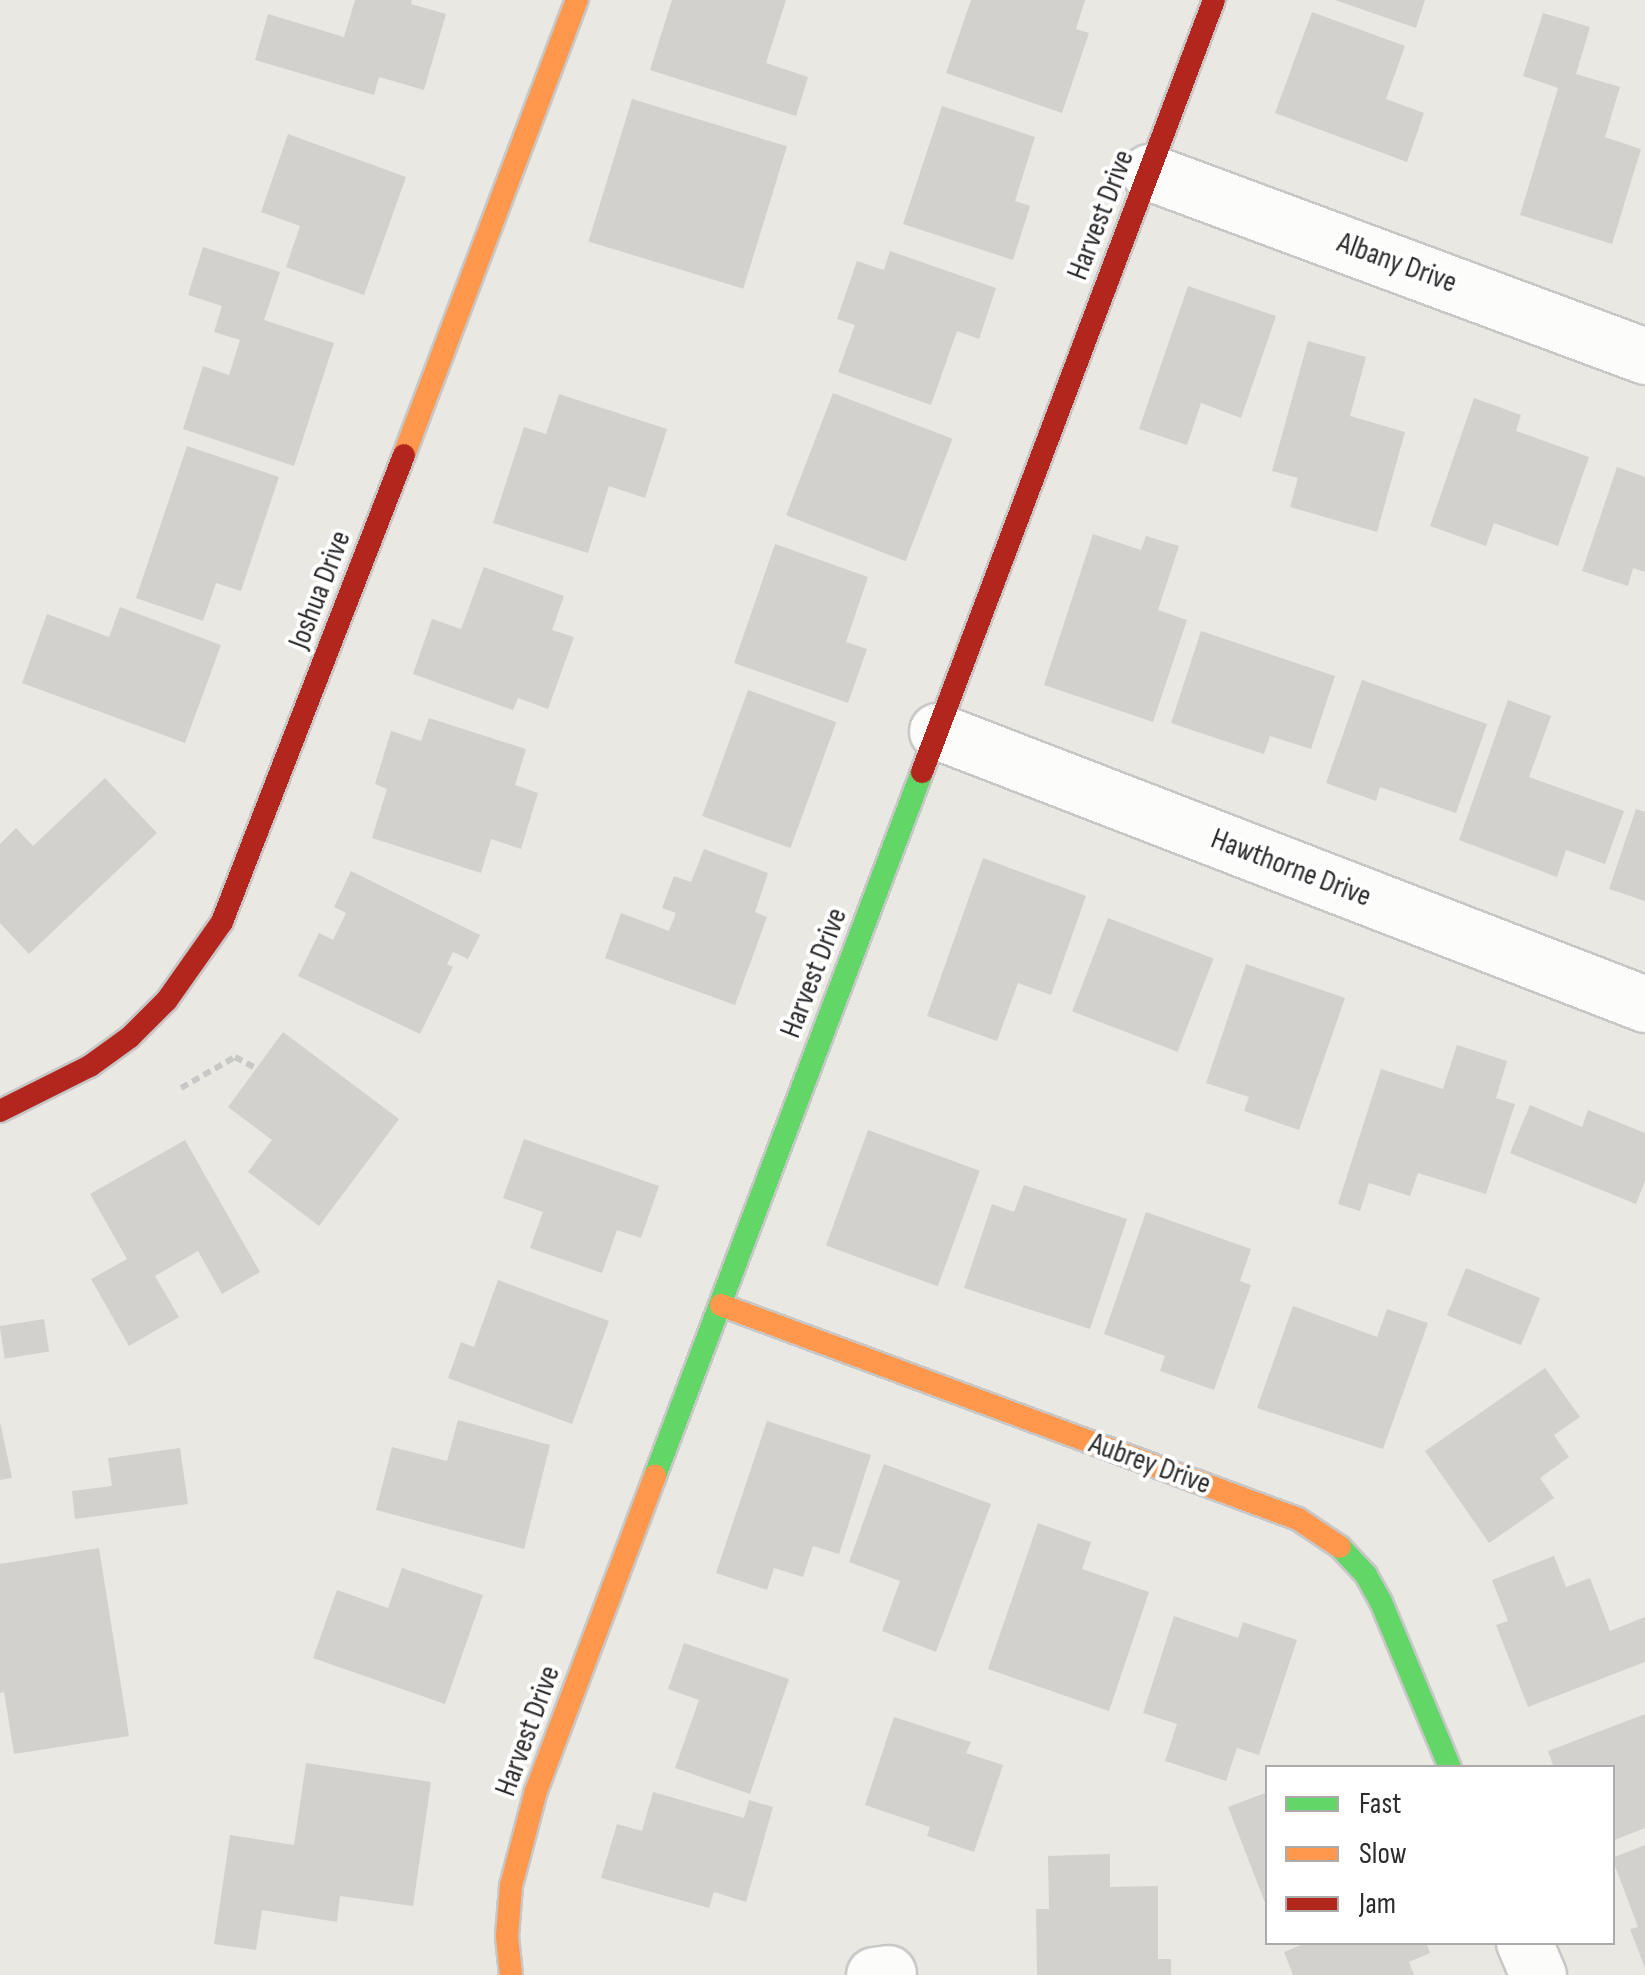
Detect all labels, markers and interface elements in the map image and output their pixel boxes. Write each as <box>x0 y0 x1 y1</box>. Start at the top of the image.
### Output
street label: Harvest Drive <box>1060 145 1142 285</box>
street label: Albany Drive <box>1332 225 1462 301</box>
street label: Joshua Drive <box>281 526 359 654</box>
street label: Hawthorne Drive <box>1206 821 1376 915</box>
street label: Harvest Drive <box>773 903 855 1043</box>
street label: Aubrey Drive <box>1084 1425 1216 1503</box>
street label: Harvest Drive <box>488 1661 568 1801</box>
legend <box>1265 1765 1615 1945</box>
text: Fast <box>1359 1786 1401 1822</box>
text: Slow <box>1359 1836 1407 1872</box>
text: Jam <box>1359 1886 1396 1922</box>

